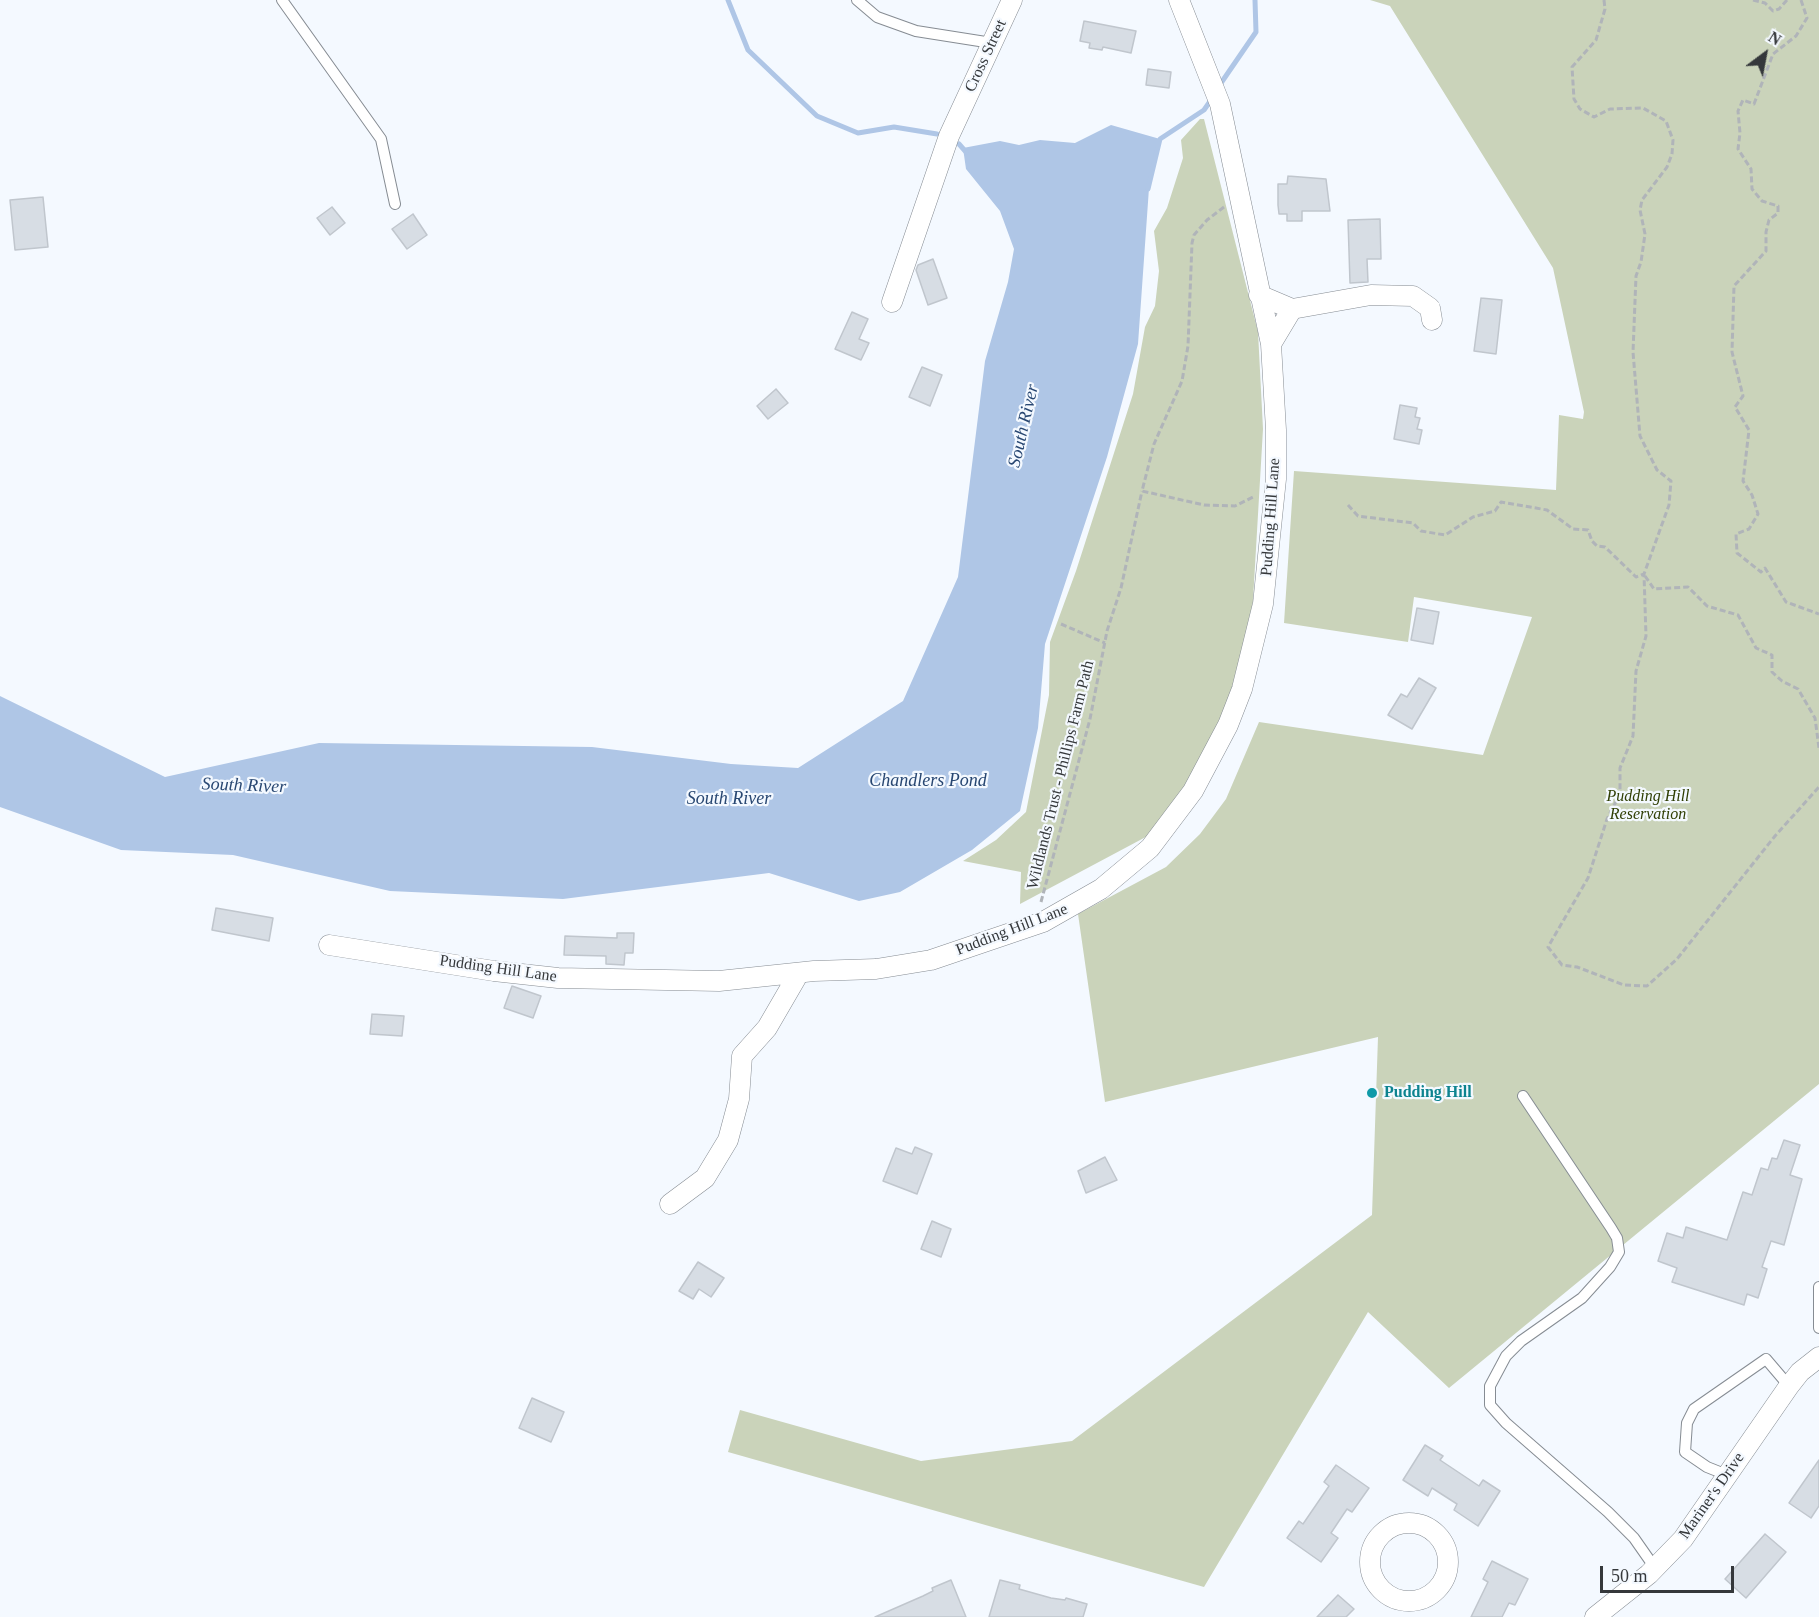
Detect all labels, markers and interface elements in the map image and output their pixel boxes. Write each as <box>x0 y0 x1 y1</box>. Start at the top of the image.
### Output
street label: Cross Street <box>961 17 1011 95</box>
north arrow <box>1735 24 1795 84</box>
text: N <box>1765 28 1784 49</box>
water label: South River <box>1004 382 1044 470</box>
street label: Pudding Hill Lane <box>1257 457 1285 577</box>
street label: Wildlands Trust - Phillips Farm Path <box>1023 659 1099 891</box>
water label: Chandlers Pond <box>869 770 987 792</box>
water label: South River <box>201 774 287 798</box>
park label: Pudding Hill Reservation <box>1606 787 1690 825</box>
water label: South River <box>687 788 771 810</box>
street label: Pudding Hill Lane <box>953 900 1071 960</box>
street label: Pudding Hill Lane <box>438 951 558 987</box>
place label: Pudding Hill <box>1384 1083 1472 1103</box>
marker: Pudding Hill <box>1365 1086 1379 1100</box>
street label: Mariner's Drive <box>1675 1449 1749 1543</box>
scale bar <box>1603 1554 1736 1592</box>
text: 50 m <box>1611 1566 1648 1586</box>

